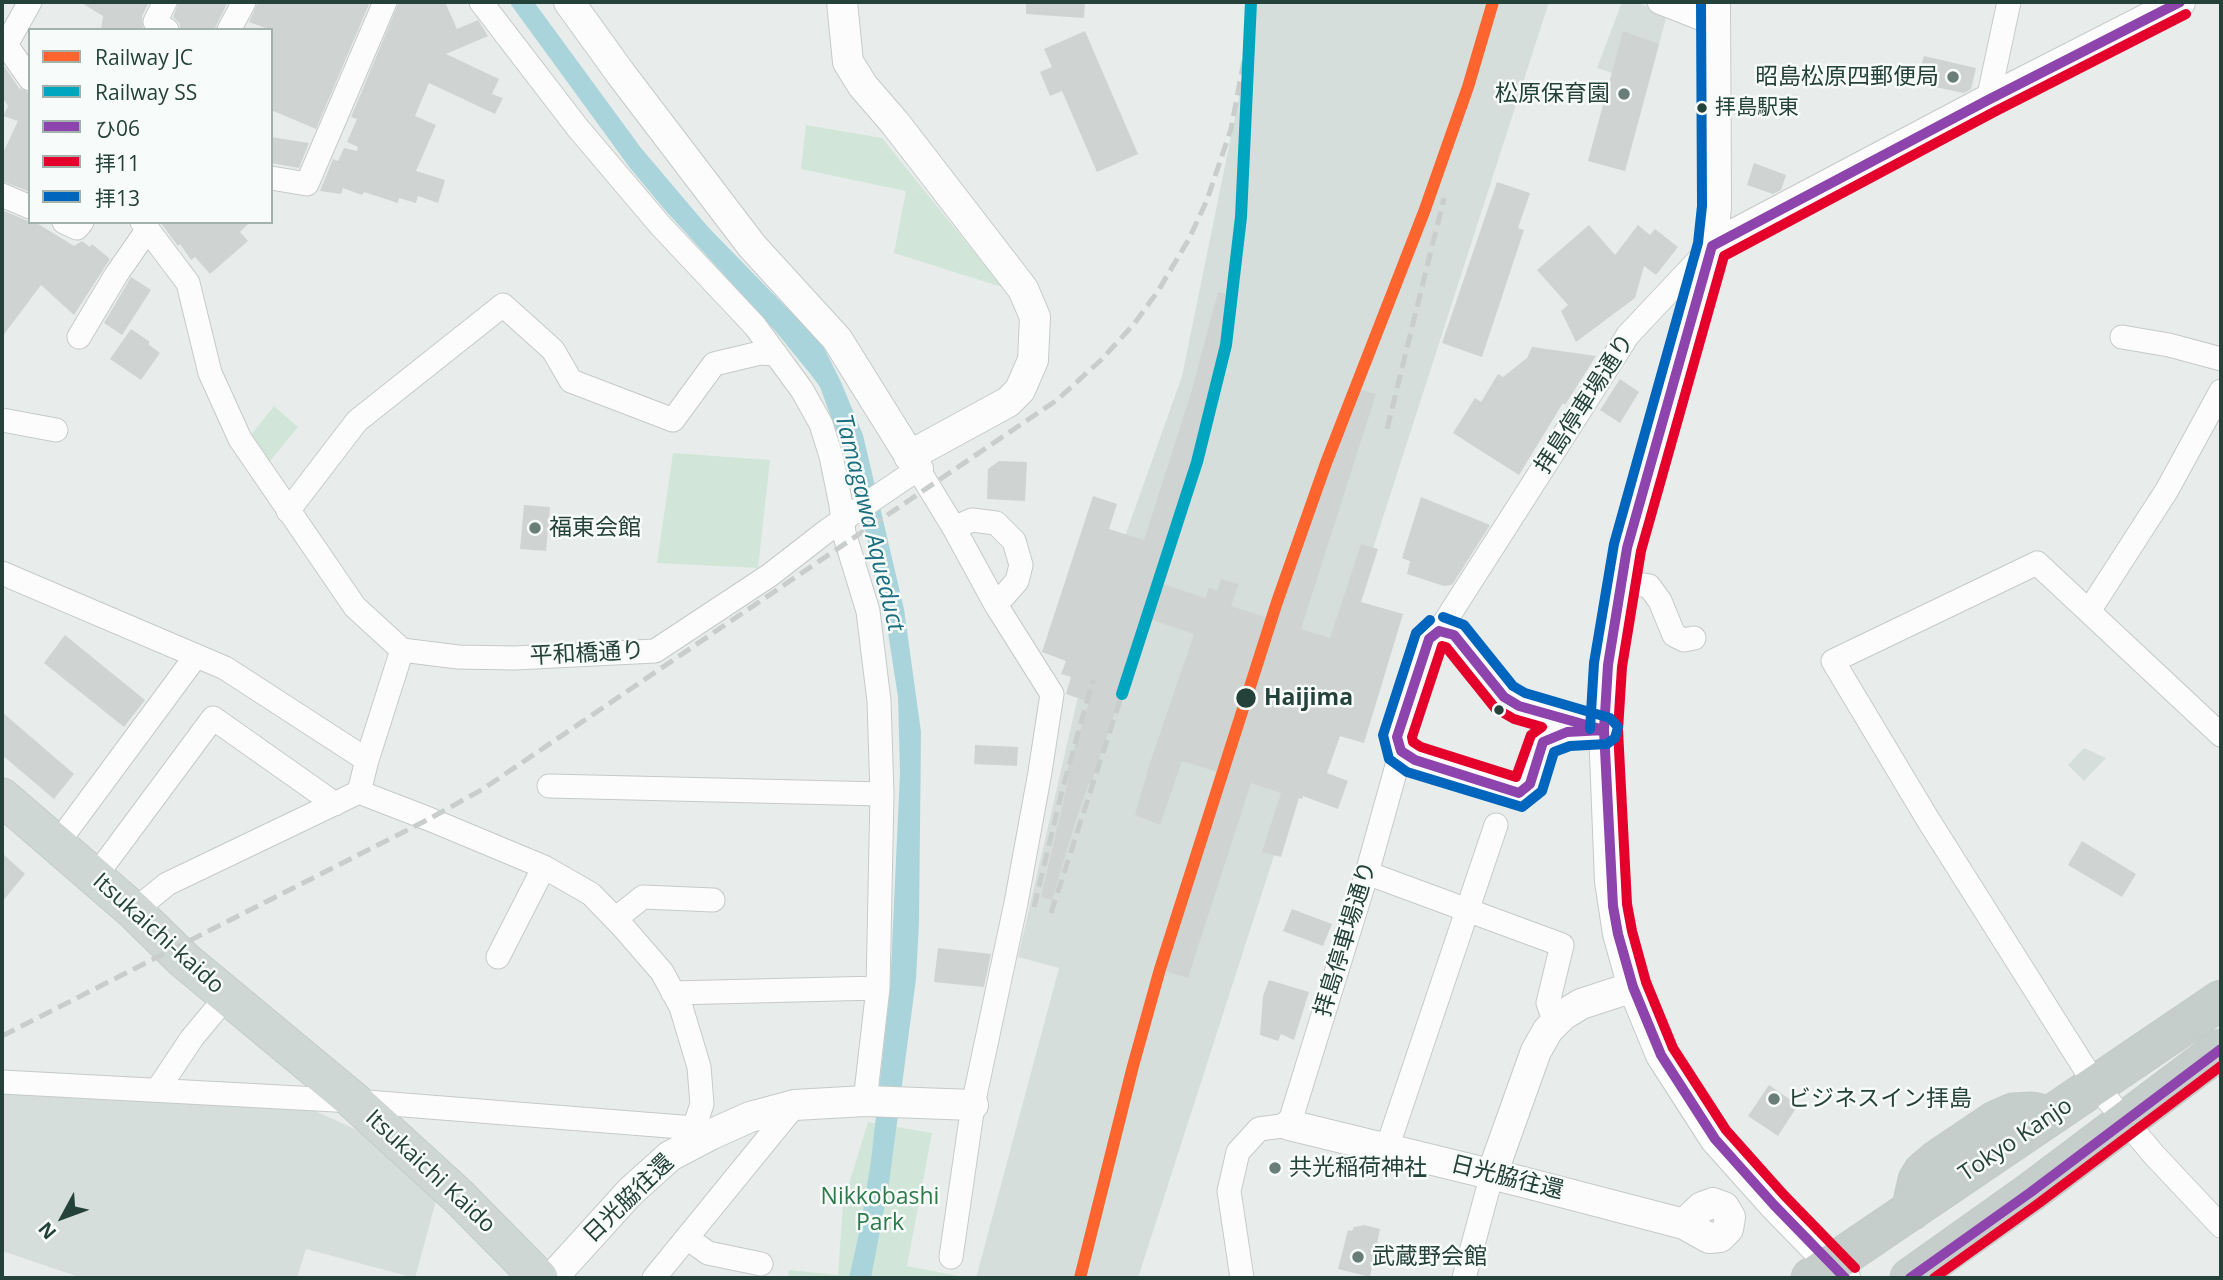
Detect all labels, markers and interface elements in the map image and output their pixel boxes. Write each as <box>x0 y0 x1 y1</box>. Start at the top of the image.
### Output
legend <box>28 28 273 224</box>
text: Railway JC <box>95 43 193 71</box>
place label: 昭島松原四郵便局 <box>1755 63 1939 91</box>
marker: 昭島松原四郵便局 <box>1945 69 1961 85</box>
text: Railway SS <box>95 78 197 106</box>
place label: 松原保育園 <box>1495 80 1610 108</box>
marker: 松原保育園 <box>1616 86 1632 102</box>
place label: 拝島駅東 <box>1715 95 1799 121</box>
marker: 拝島駅東 <box>1695 101 1709 115</box>
text: ひ06 <box>95 114 140 142</box>
text: 拝11 <box>95 149 140 177</box>
text: 拝13 <box>95 184 140 212</box>
street label: 拝島停車場通り <box>1530 329 1640 479</box>
water label: Tamagawa Aqueduct <box>828 412 910 634</box>
place label: 福東会館 <box>549 514 641 542</box>
marker: 福東会館 <box>527 520 543 536</box>
street label: 平和橋通り <box>529 637 645 671</box>
place label: Haijima <box>1264 684 1353 712</box>
marker: Haijima <box>1234 686 1258 710</box>
unlabelled marker <box>1492 703 1506 717</box>
street label: 拝島停車場通り <box>1309 858 1383 1020</box>
street label: Itsukaichi-kaido <box>87 868 229 1000</box>
place label: ビジネスイン拝島 <box>1788 1085 1972 1113</box>
marker: ビジネスイン拝島 <box>1766 1091 1782 1107</box>
street label: Tokyo Kanjo <box>1954 1092 2078 1188</box>
street label: Itsukaichi Kaido <box>359 1105 501 1239</box>
street label: 日光脇往還 <box>578 1149 680 1249</box>
street label: 日光脇往還 <box>1448 1151 1566 1205</box>
place label: 共光稲荷神社 <box>1289 1154 1427 1182</box>
marker: 共光稲荷神社 <box>1267 1160 1283 1176</box>
north arrow <box>28 1182 98 1252</box>
park label: Nikkobashi Park <box>821 1183 939 1237</box>
text: N <box>32 1216 62 1245</box>
place label: 武蔵野会館 <box>1372 1243 1487 1271</box>
marker: 武蔵野会館 <box>1350 1249 1366 1265</box>

